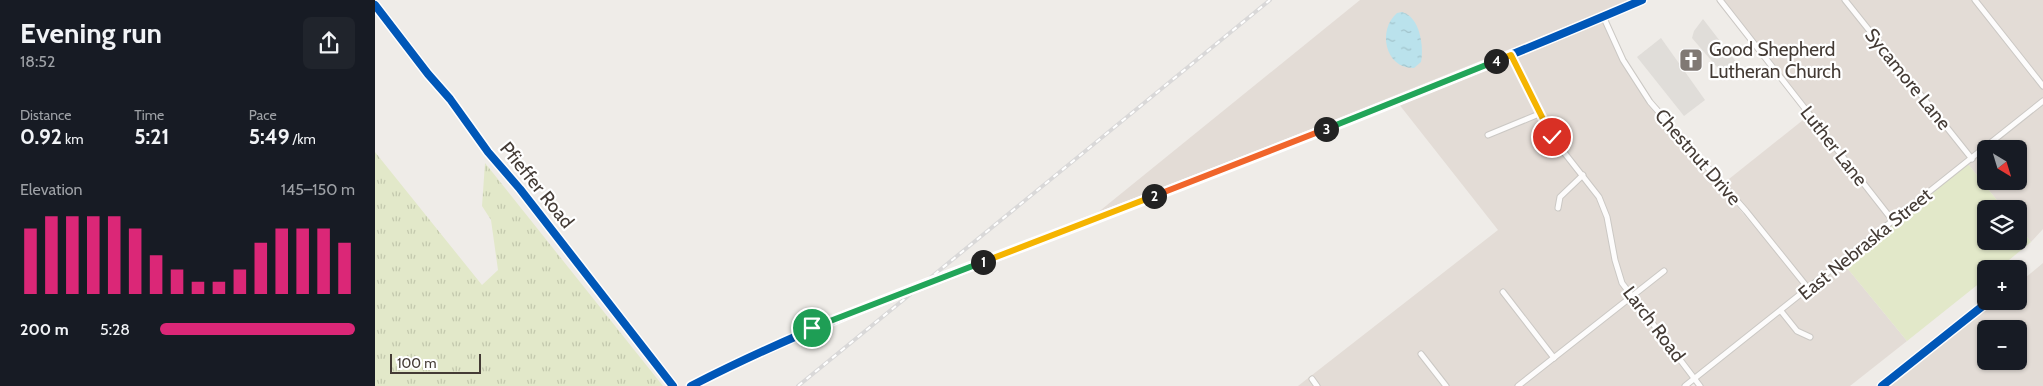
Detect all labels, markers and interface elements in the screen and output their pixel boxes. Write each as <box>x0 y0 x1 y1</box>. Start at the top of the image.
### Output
text: Evening run <box>20 16 162 50</box>
button: share <box>303 17 355 69</box>
street label: Sycamore Lane <box>1860 24 1956 135</box>
place label: Good Shepherd Lutheran Church <box>1709 38 1841 83</box>
church icon: Good Shepherd Lutheran Church <box>1678 47 1704 73</box>
pin: 4 <box>1483 48 1509 74</box>
text: 18:52 <box>20 52 55 71</box>
text: 4 <box>1492 52 1501 70</box>
street label: Luther Lane <box>1796 101 1872 191</box>
street label: Chestnut Drive <box>1650 104 1746 210</box>
text: Distance <box>20 106 72 124</box>
text: Time <box>134 106 164 124</box>
text: Pace <box>249 106 277 124</box>
pin: 3 <box>1313 116 1339 142</box>
pin <box>1531 116 1573 158</box>
text: 3 <box>1323 120 1330 138</box>
icon: check <box>1538 123 1566 151</box>
text: 0.92 <box>20 124 62 149</box>
text: 5:21 <box>134 124 169 149</box>
text: 5:49 <box>249 124 289 149</box>
text: km <box>62 130 84 148</box>
text: /km <box>289 130 316 148</box>
street label: Pfieffer Road <box>495 137 579 233</box>
north arrow <box>1977 140 2027 190</box>
map controls <box>1977 140 2027 370</box>
text: Elevation <box>20 180 83 199</box>
text: 145–150 m <box>281 180 355 199</box>
street label: East Nebraska Street <box>1794 183 1937 305</box>
pin: 2 <box>1141 184 1167 208</box>
text: 2 <box>1151 187 1158 205</box>
button: layers <box>1977 200 2027 250</box>
pin: 1 <box>971 250 995 274</box>
text: 1 <box>981 253 986 271</box>
button: + <box>1977 260 2027 310</box>
street label: Larch Road <box>1618 282 1690 366</box>
pin <box>791 307 833 349</box>
icon: arrive <box>798 314 826 342</box>
text: 200 m <box>20 320 69 339</box>
text: 5:28 <box>100 320 130 339</box>
button: − <box>1977 320 2027 370</box>
scale bar <box>390 351 481 374</box>
text: 100 m <box>397 354 437 372</box>

